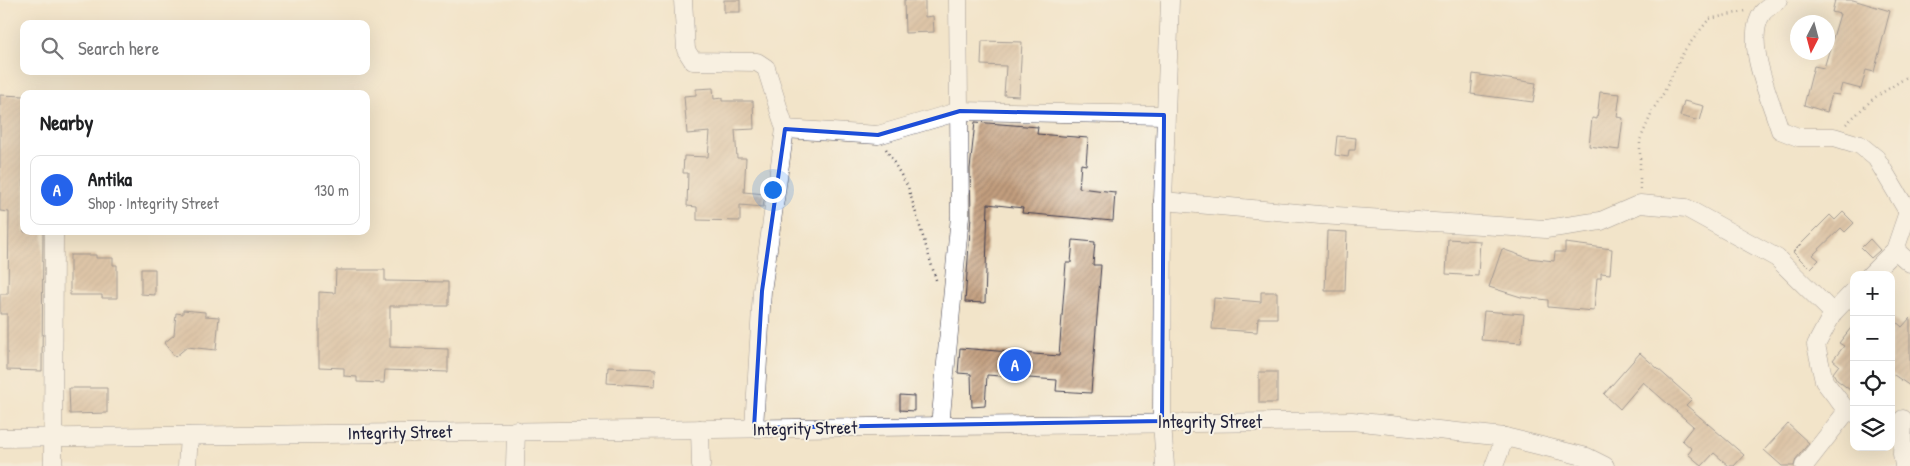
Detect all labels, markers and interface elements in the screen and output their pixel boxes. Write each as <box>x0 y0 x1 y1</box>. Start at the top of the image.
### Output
north arrow <box>1790 15 1835 60</box>
search box <box>20 20 370 75</box>
icon: search <box>38 34 66 62</box>
text: Search here <box>78 35 159 61</box>
text: Nearby <box>40 108 93 137</box>
text: Antika <box>88 166 132 192</box>
your location <box>760 177 786 203</box>
text: A <box>53 179 61 201</box>
text: 130 m <box>314 179 349 201</box>
text: Shop · Integrity Street <box>88 192 219 214</box>
map controls <box>1850 271 1895 451</box>
button: + <box>1850 271 1895 316</box>
button: − <box>1850 316 1895 361</box>
pin: A <box>999 346 1031 384</box>
button: locate <box>1850 361 1895 406</box>
button: layers <box>1850 406 1895 451</box>
street label: Integrity Street <box>1158 409 1263 434</box>
street label: Integrity Street <box>753 415 858 441</box>
street label: Integrity Street <box>348 419 453 445</box>

